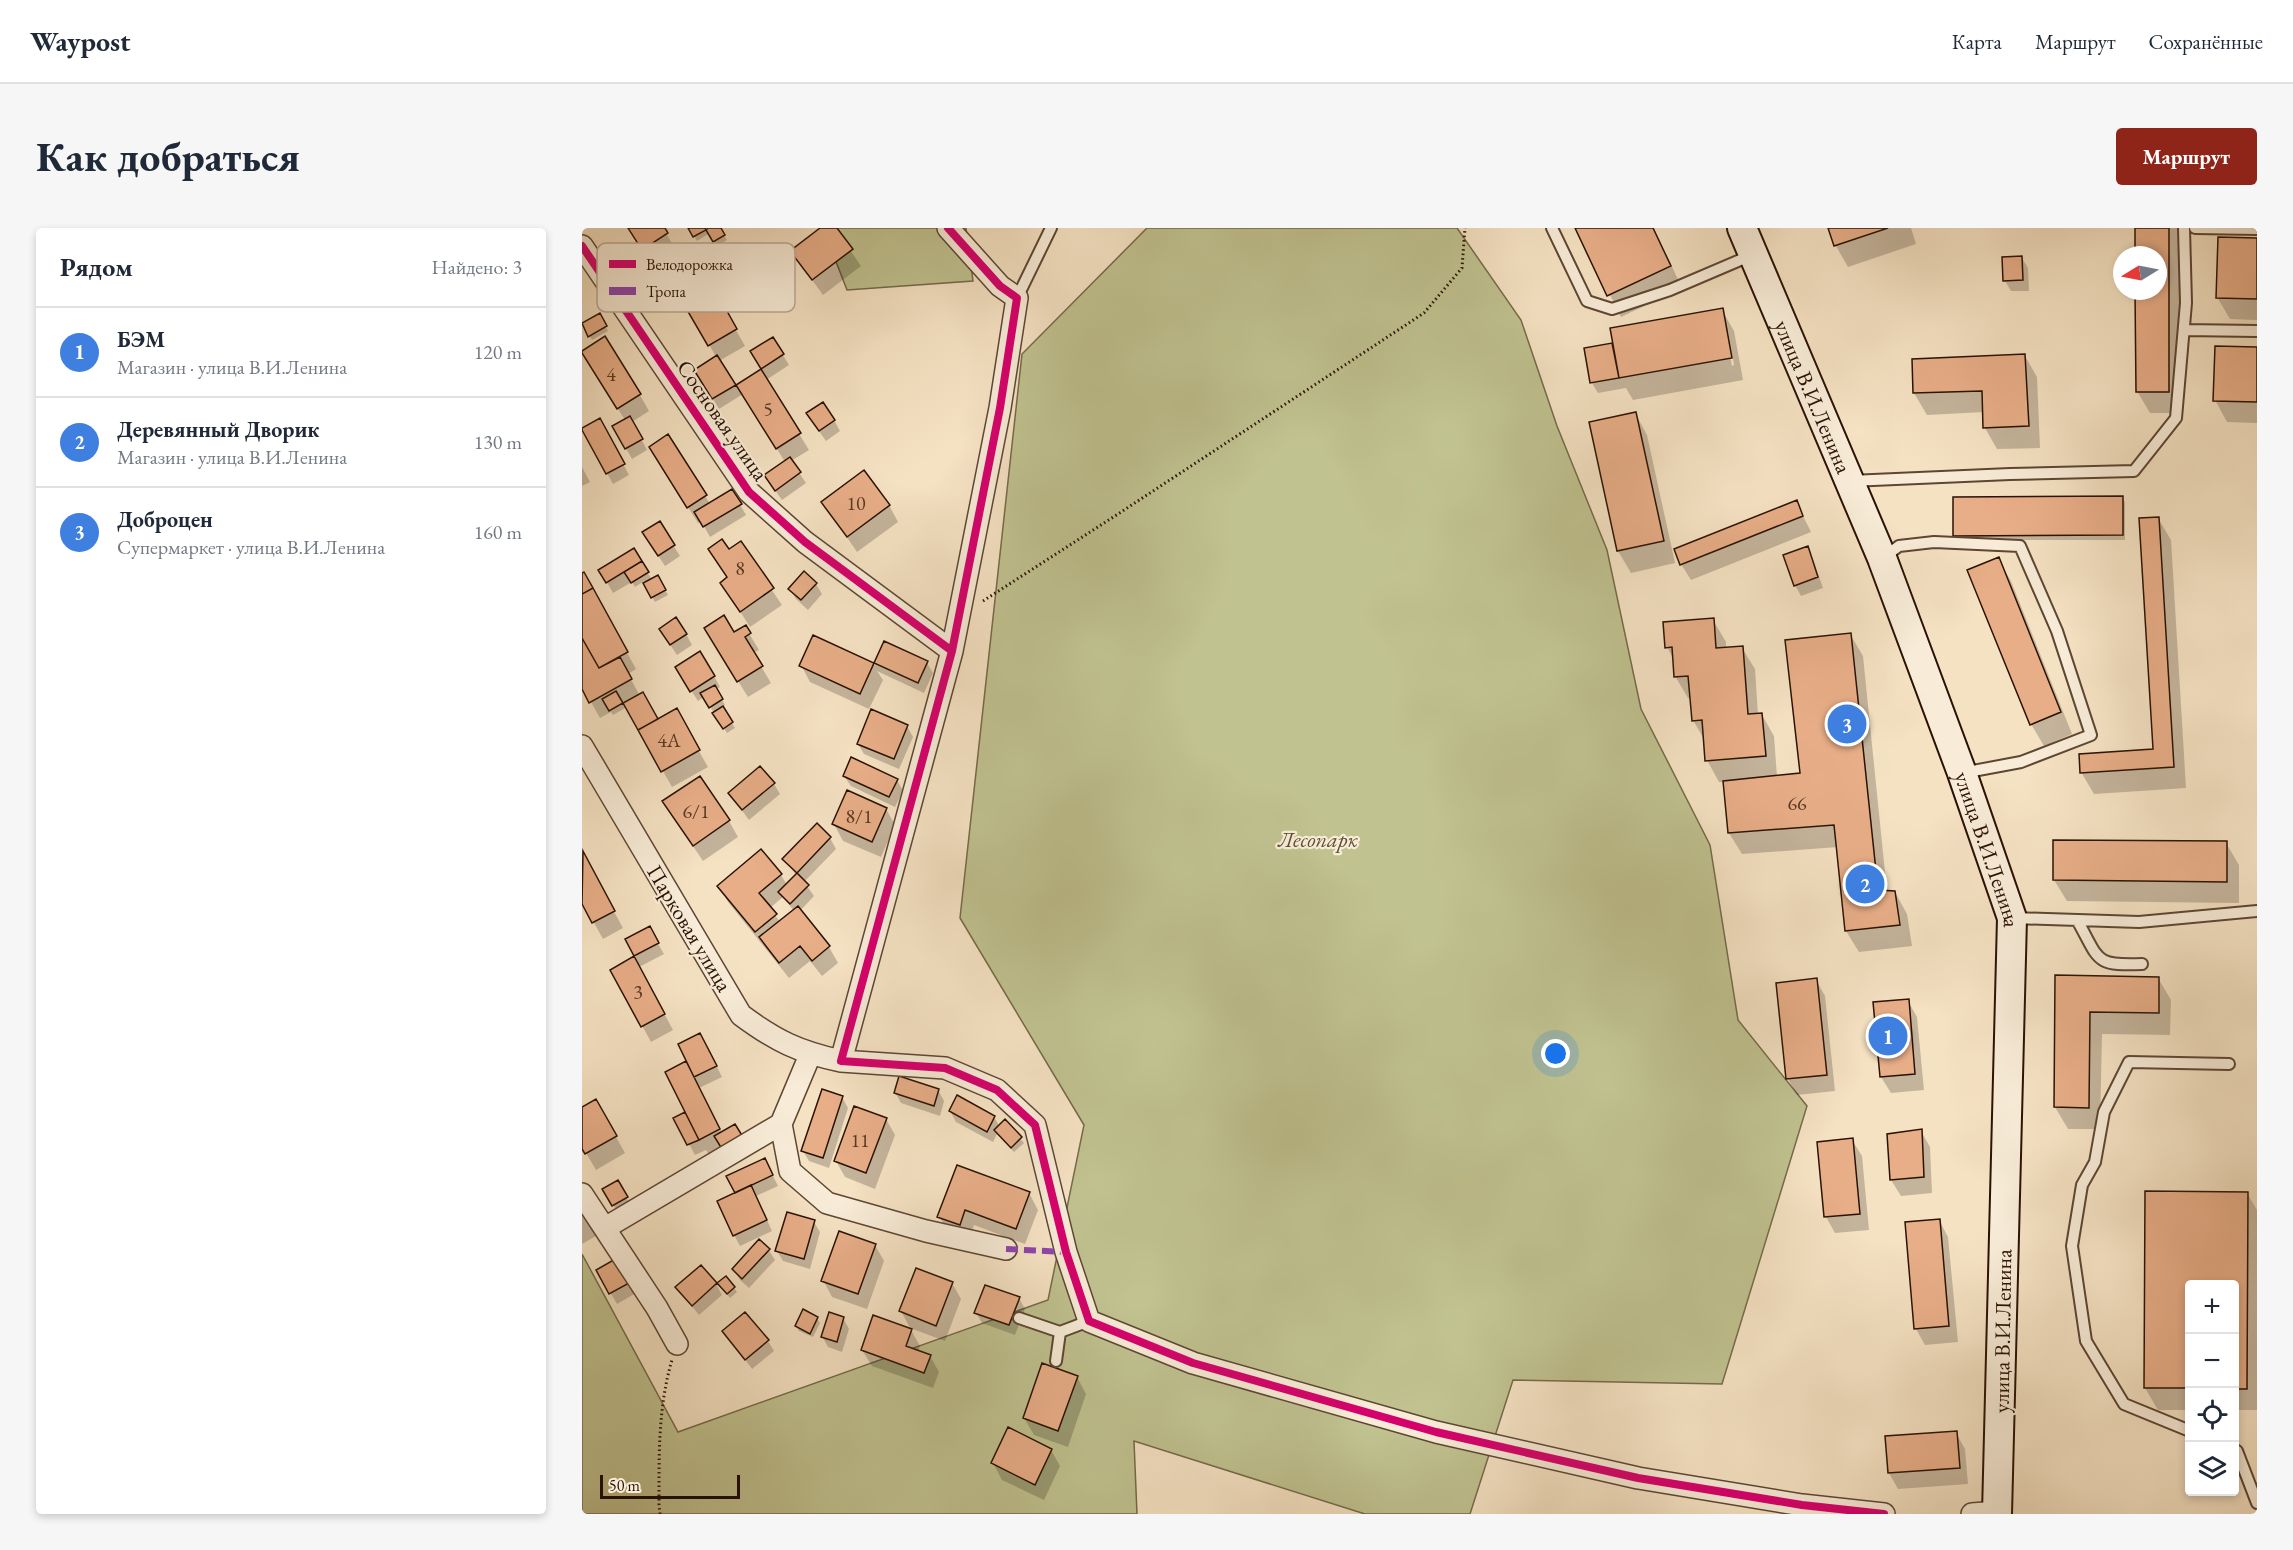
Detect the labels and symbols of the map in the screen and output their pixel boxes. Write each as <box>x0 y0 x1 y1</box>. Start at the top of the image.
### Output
legend <box>597 243 795 312</box>
north arrow <box>2113 246 2167 300</box>
text: Велодорожка <box>646 254 733 275</box>
text: Тропа <box>646 281 686 302</box>
street label: улица В.И.Ленина <box>1768 315 1858 478</box>
street label: Сосновая улица <box>670 354 775 487</box>
house number: 4 <box>606 361 616 387</box>
house number: 5 <box>763 396 773 422</box>
house number: 10 <box>846 490 866 516</box>
house number: 8 <box>735 555 745 581</box>
pin: 3 <box>1828 702 1866 746</box>
house number: 4А <box>657 727 681 753</box>
street label: улица В.И.Ленина <box>1948 768 2026 928</box>
house number: 66 <box>1787 790 1807 816</box>
house number: 6/1 <box>682 798 710 824</box>
house number: 8/1 <box>845 803 873 829</box>
park label: Лесопарк <box>1277 825 1358 854</box>
street label: Парковая улица <box>640 859 739 997</box>
pin: 2 <box>1846 862 1884 906</box>
house number: 3 <box>633 979 643 1005</box>
pin: 1 <box>1868 1014 1908 1058</box>
your location <box>1541 1039 1570 1068</box>
house number: 11 <box>850 1127 870 1153</box>
street label: улица В.И.Ленина <box>1987 1249 2018 1413</box>
scale bar <box>600 1472 740 1500</box>

